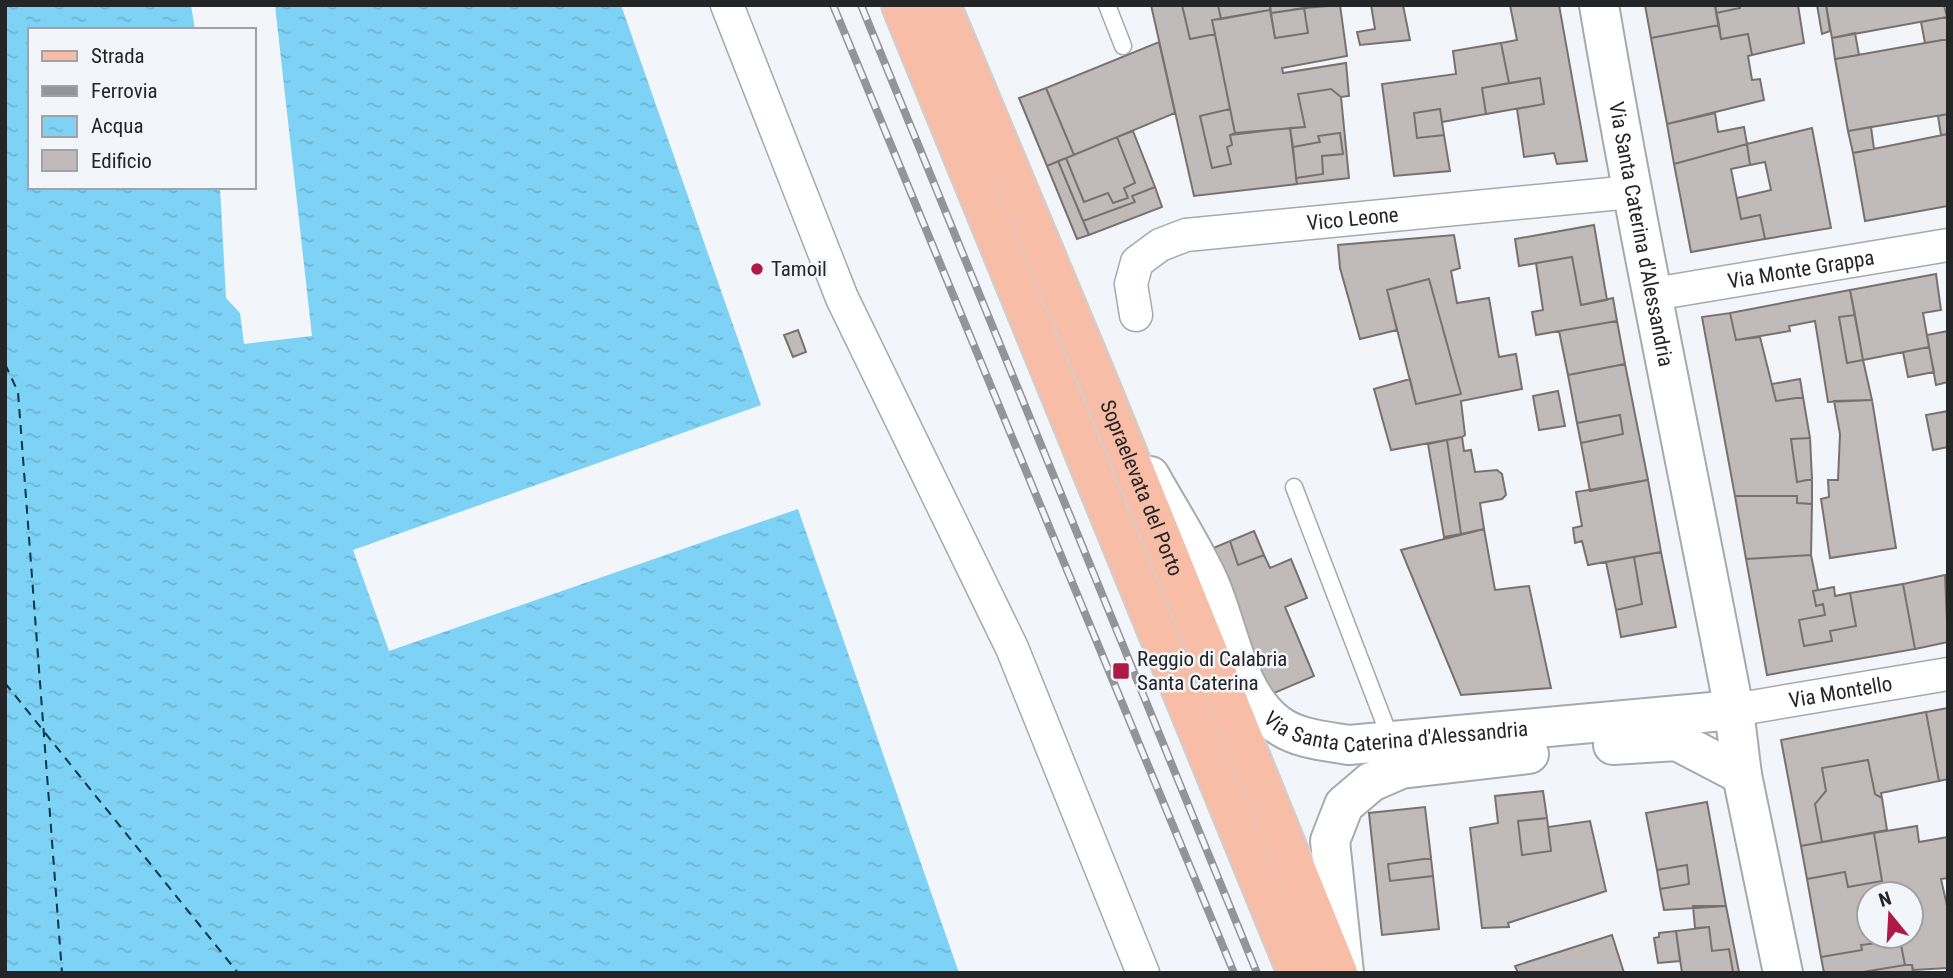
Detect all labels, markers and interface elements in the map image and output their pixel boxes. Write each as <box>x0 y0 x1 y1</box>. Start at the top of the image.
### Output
legend <box>28 28 256 189</box>
text: Strada <box>91 44 145 68</box>
text: Ferrovia <box>91 79 158 103</box>
street label: Via Santa Caterina d'Alessandria <box>1604 100 1678 369</box>
text: Acqua <box>91 114 144 138</box>
text: Edificio <box>91 149 152 173</box>
street label: Vico Leone <box>1306 203 1400 235</box>
street label: Via Monte Grappa <box>1726 245 1876 294</box>
place label: Tamoil <box>771 257 827 281</box>
marker: Tamoil <box>749 261 765 277</box>
street label: Sopraelevata del Porto <box>1095 397 1188 580</box>
place label: Reggio di Calabria Santa Caterina <box>1137 647 1287 695</box>
marker: Reggio di Calabria Santa Caterina <box>1111 661 1131 681</box>
street label: Via Montello <box>1787 672 1894 713</box>
street label: Via Santa Caterina d'Alessandria <box>1259 706 1529 757</box>
north arrow <box>1855 880 1925 950</box>
text: N <box>1876 887 1894 912</box>

